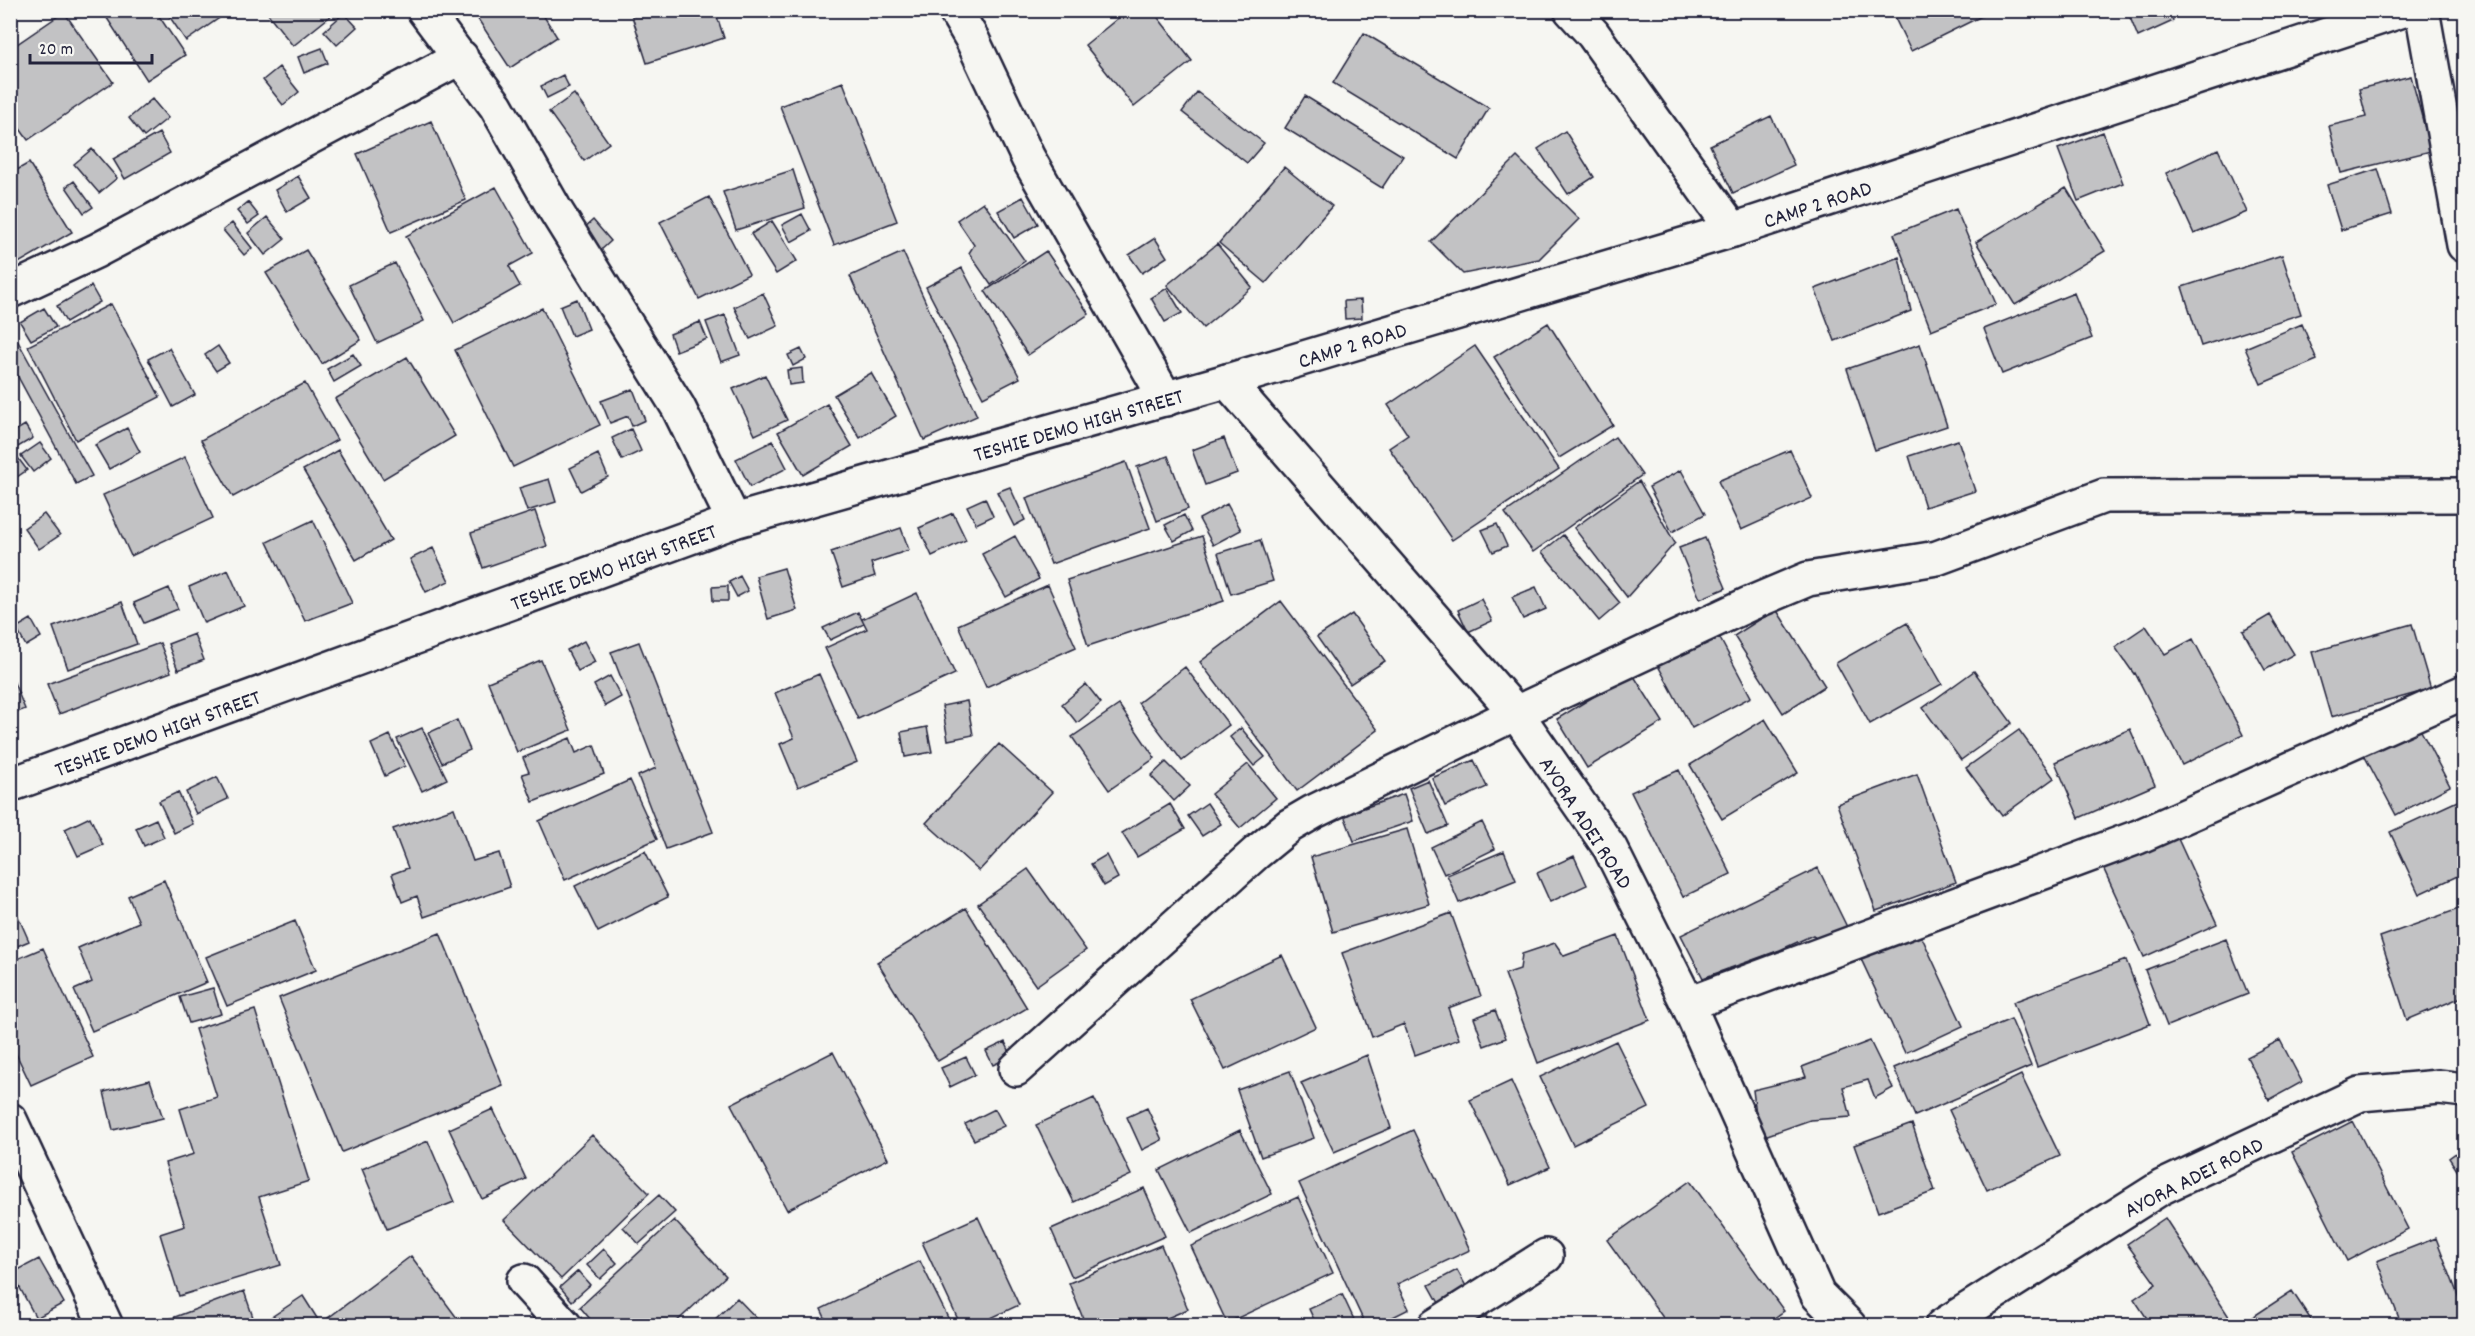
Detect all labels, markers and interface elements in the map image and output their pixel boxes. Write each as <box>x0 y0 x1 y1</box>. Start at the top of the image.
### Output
scale bar <box>30 27 152 65</box>
text: 20 m <box>39 38 73 63</box>
street label: CAMP 2 ROAD <box>1760 174 1876 238</box>
street label: CAMP 2 ROAD <box>1295 316 1411 379</box>
street label: TESHIE DEMO HIGH STREET <box>970 383 1188 472</box>
street label: TESHIE DEMO HIGH STREET <box>507 518 722 621</box>
street label: TESHIE DEMO HIGH STREET <box>51 684 266 787</box>
street label: AYORA ADEI ROAD <box>1530 752 1639 896</box>
street label: AYORA ADEI ROAD <box>2120 1131 2270 1228</box>

